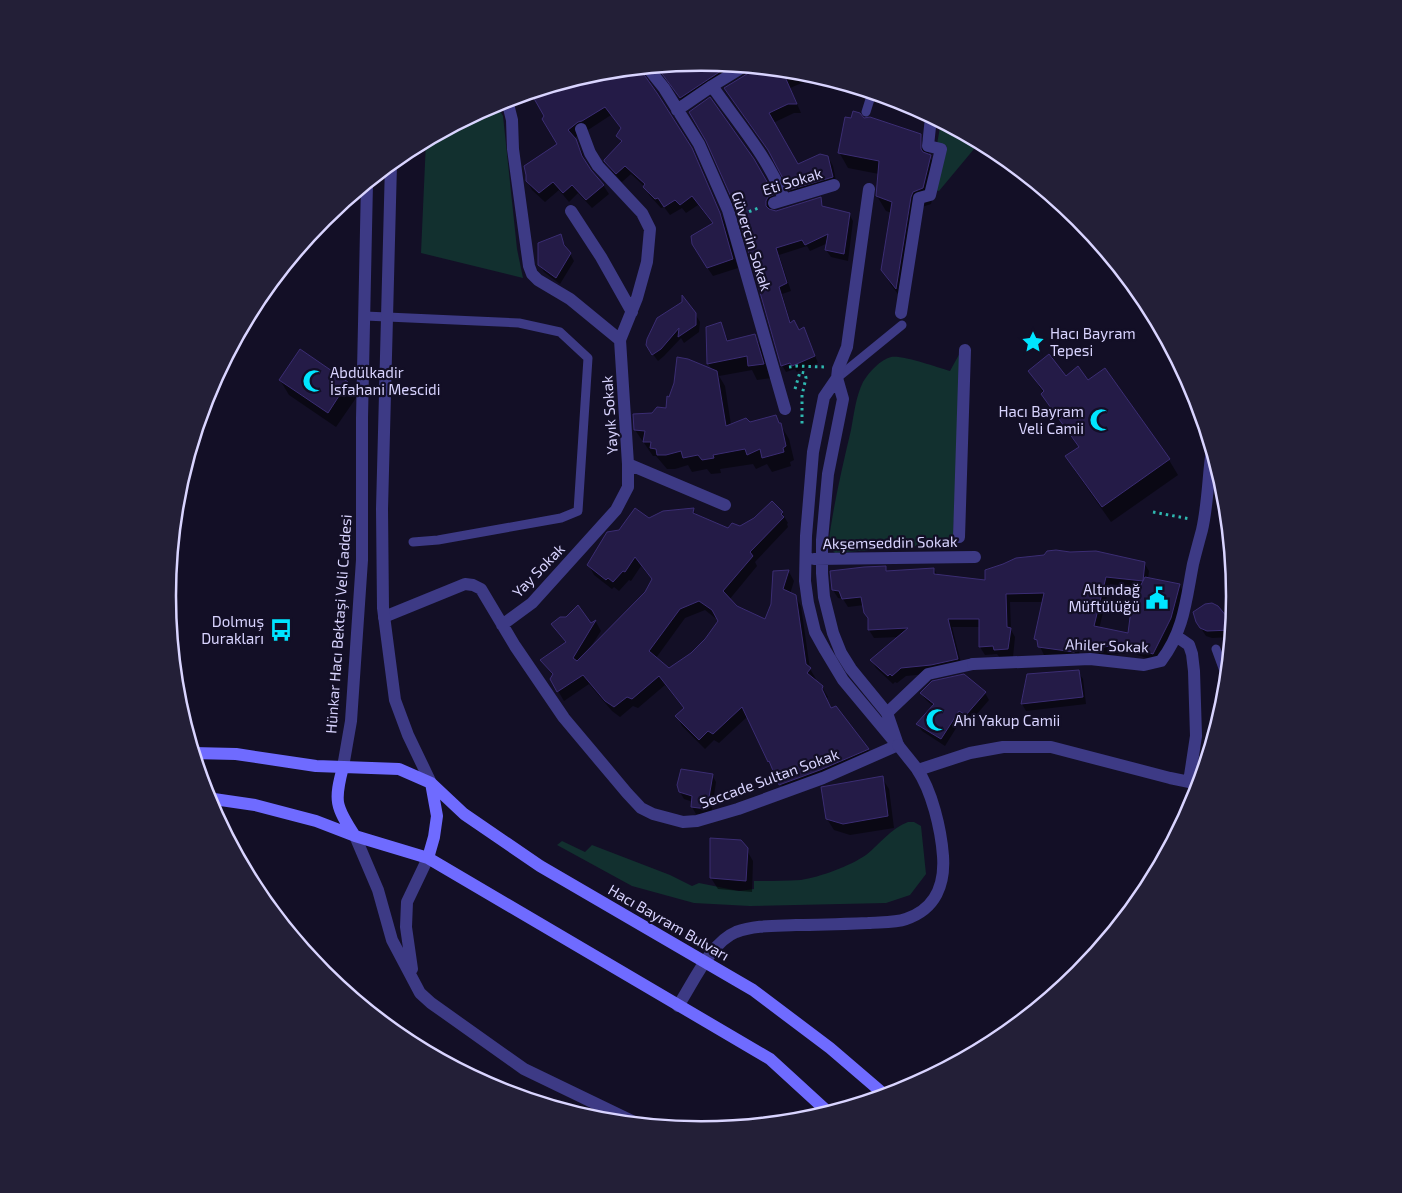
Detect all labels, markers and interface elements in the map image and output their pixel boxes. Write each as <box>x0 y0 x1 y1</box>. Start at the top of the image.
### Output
street label: Eti Sokak <box>760 163 824 199</box>
street label: Güvercin Sokak <box>728 189 776 293</box>
place label: Hacı Bayram Tepesi <box>1050 324 1136 359</box>
place icon: Hacı Bayram Tepesi <box>1020 329 1046 355</box>
place label: Abdülkadir İsfahani Mescidi <box>330 363 440 398</box>
mosque icon: Abdülkadir İsfahani Mescidi <box>301 368 327 394</box>
street label: Yayık Sokak <box>597 375 621 455</box>
place label: Hacı Bayram Veli Camii <box>998 402 1084 437</box>
mosque icon: Hacı Bayram Veli Camii <box>1088 407 1114 433</box>
street label: Hünkar Hacı Bektaşi Veli Caddesi <box>321 514 356 734</box>
street label: Akşemseddin Sokak <box>822 532 958 553</box>
street label: Yay Sokak <box>508 539 568 600</box>
place label: Altındağ Müftülüğü <box>1068 580 1141 615</box>
public building icon: Altındağ Müftülüğü <box>1144 585 1170 611</box>
place label: Dolmuş Durakları <box>201 612 264 647</box>
bus stop icon: Dolmuş Durakları <box>268 617 294 643</box>
street label: Ahiler Sokak <box>1065 635 1150 655</box>
mosque icon: Ahi Yakup Camii <box>924 707 950 733</box>
place label: Ahi Yakup Camii <box>954 711 1060 729</box>
street label: Seccade Sultan Sokak <box>697 744 841 812</box>
street label: Hacı Bayram Bulvarı <box>605 880 733 964</box>

